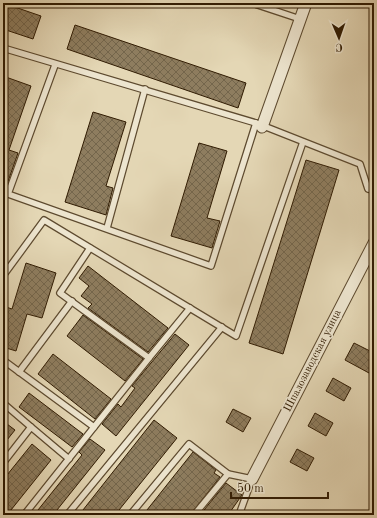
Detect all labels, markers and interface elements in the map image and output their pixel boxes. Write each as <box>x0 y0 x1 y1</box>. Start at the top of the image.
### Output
north arrow <box>319 18 359 58</box>
text: С <box>335 41 343 52</box>
street label: Шпалозаводская улица <box>282 308 344 414</box>
scale bar <box>231 474 328 500</box>
text: 50 m <box>237 482 264 495</box>

